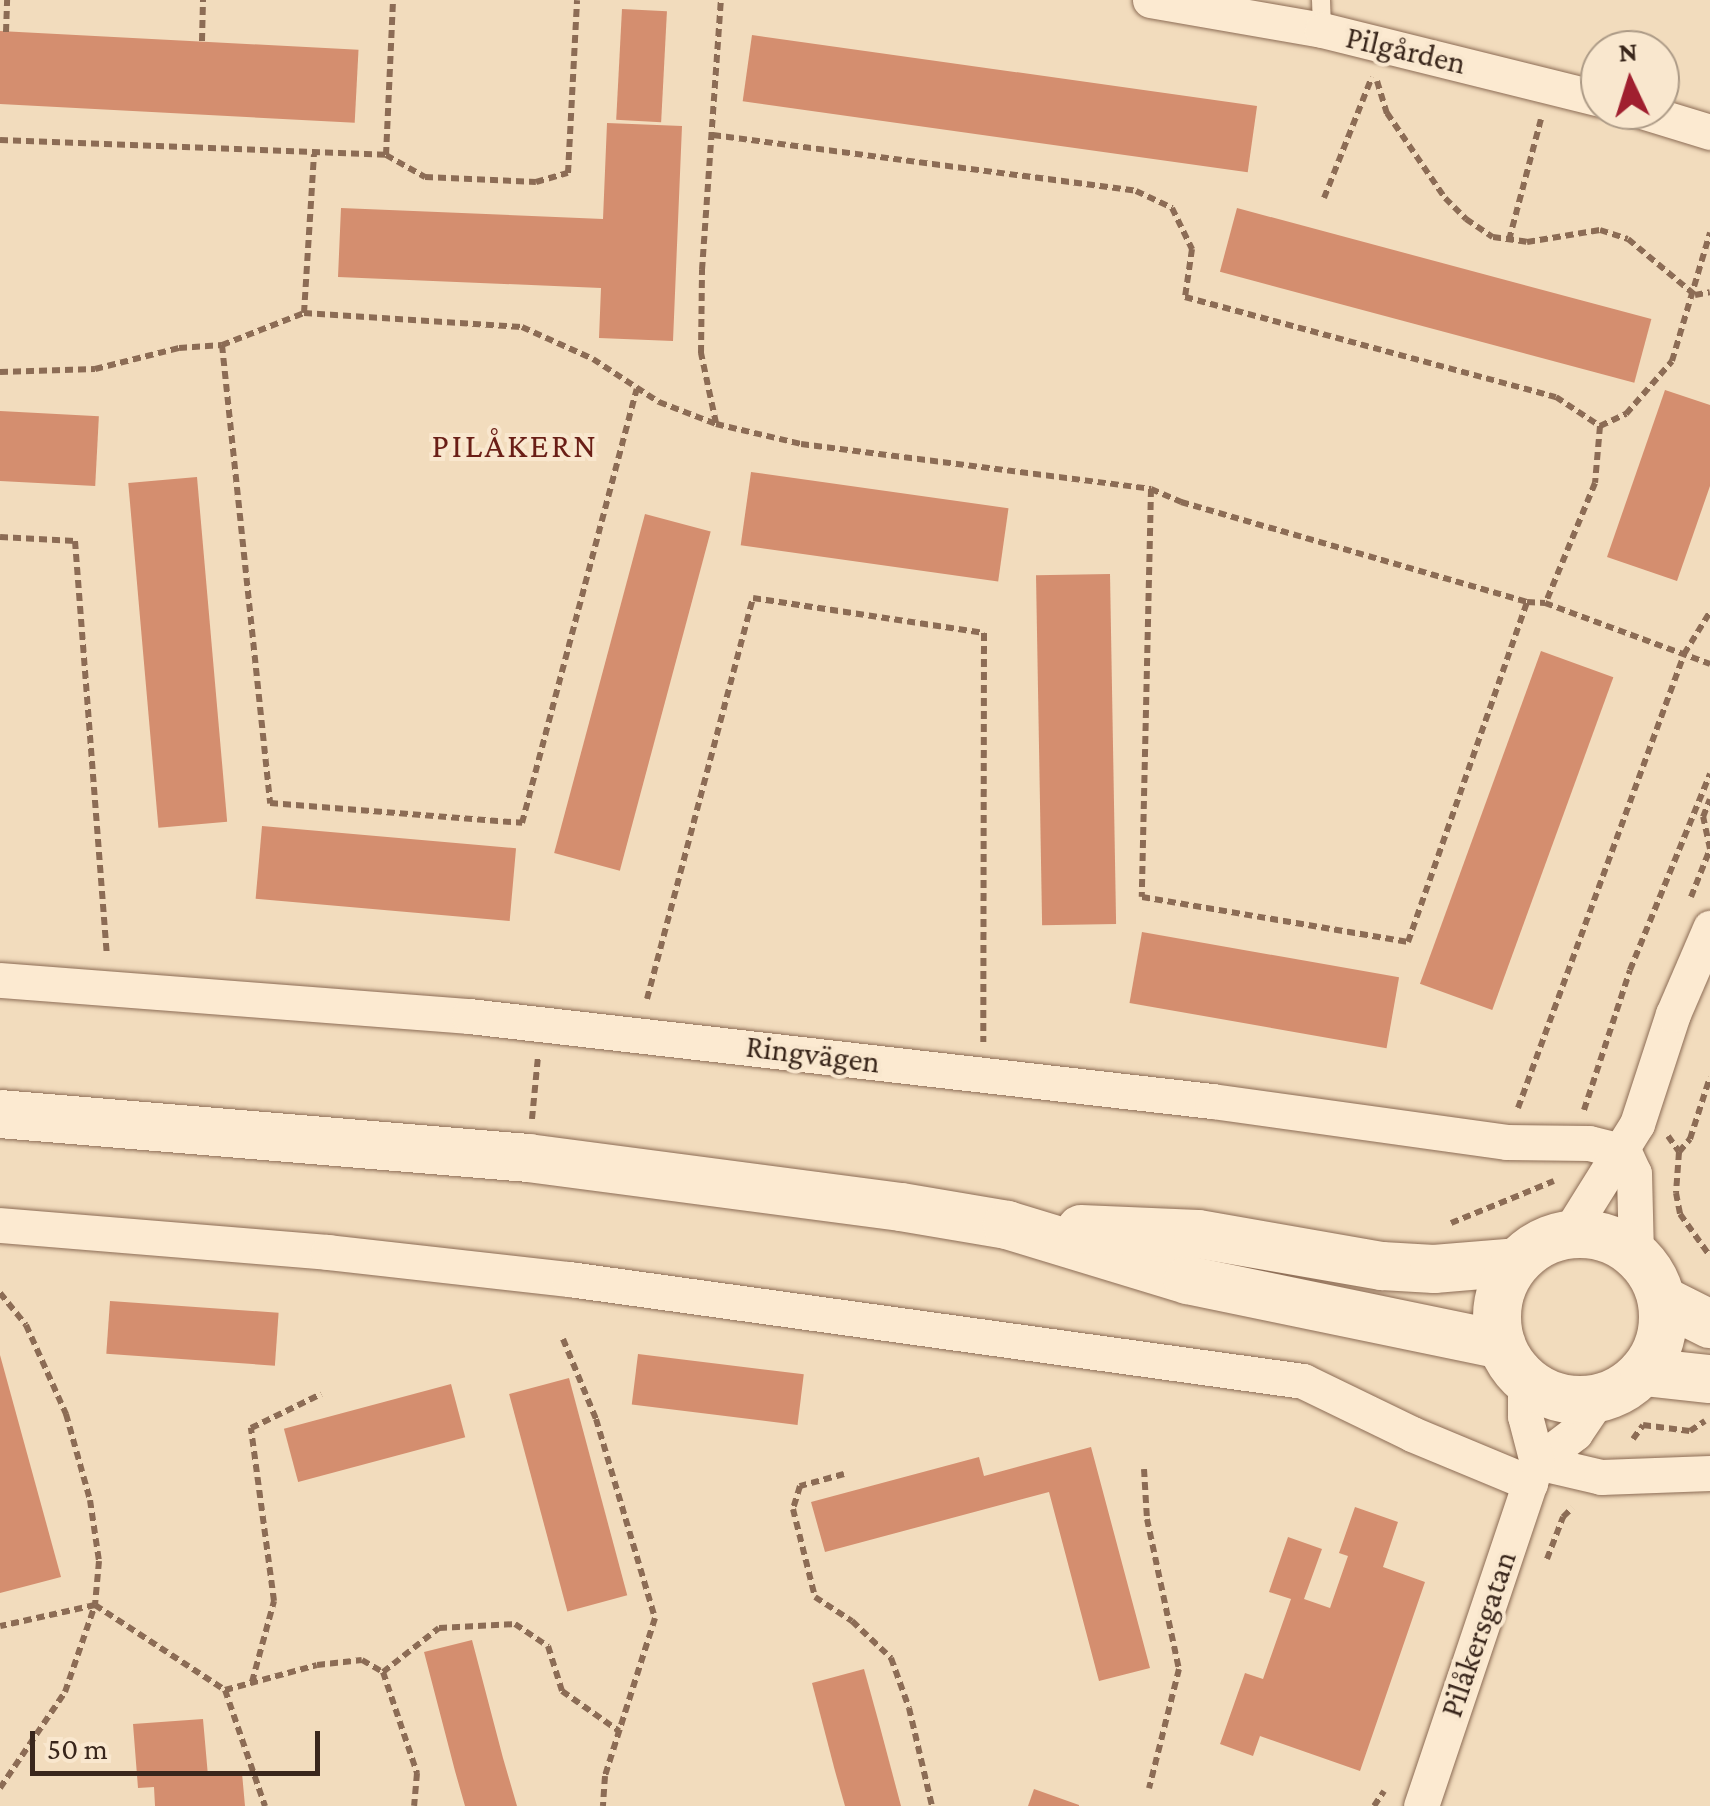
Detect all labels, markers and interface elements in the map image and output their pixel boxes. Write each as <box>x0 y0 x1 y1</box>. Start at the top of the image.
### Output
street label: Pilgården <box>1342 18 1470 82</box>
north arrow <box>1580 30 1680 130</box>
text: N <box>1617 35 1639 68</box>
district label: PILÅKERN <box>431 425 599 467</box>
street label: Ringvägen <box>744 1027 882 1081</box>
street label: Pilåkersgatan <box>1432 1546 1524 1722</box>
scale bar <box>35 1711 325 1773</box>
text: 50 m <box>47 1732 108 1765</box>

